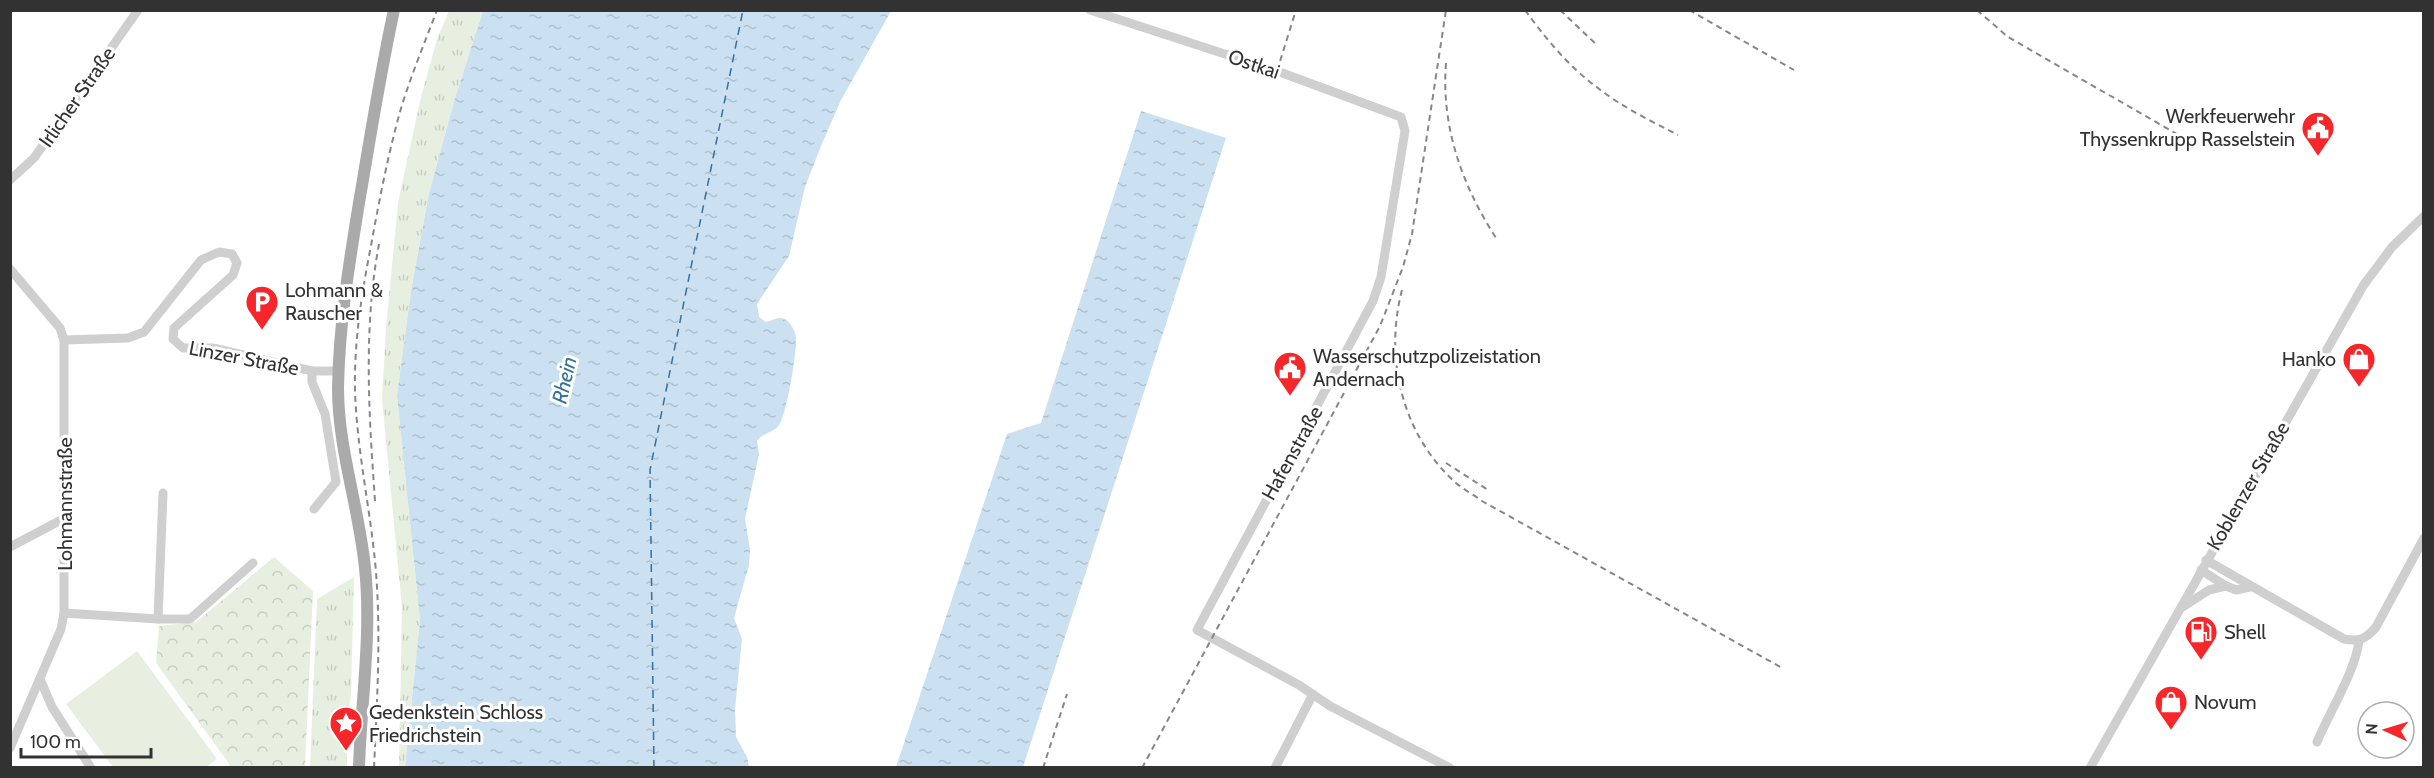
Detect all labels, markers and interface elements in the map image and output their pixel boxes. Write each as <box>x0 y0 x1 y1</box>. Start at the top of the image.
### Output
street label: Irlicher Straße <box>34 42 120 152</box>
street label: Ostkai <box>1225 44 1283 84</box>
place label: Werkfeuerwehr Thyssenkrupp Rasselstein <box>2080 104 2296 151</box>
public building icon: Werkfeuerwehr Thyssenkrupp Rasselstein <box>2300 110 2336 157</box>
place label: Lohmann & Rauscher <box>285 278 383 325</box>
parking icon: Lohmann & Rauscher <box>244 284 280 331</box>
street label: Linzer Straße <box>187 336 301 380</box>
shop icon: Hanko <box>2341 341 2377 388</box>
place label: Wasserschutzpolizeistation Andernach <box>1313 344 1541 391</box>
place label: Hanko <box>2282 347 2336 371</box>
public building icon: Wasserschutzpolizeistation Andernach <box>1272 350 1308 397</box>
water label: Rhein <box>547 354 581 406</box>
street label: Hafenstraße <box>1256 402 1328 504</box>
street label: Koblenzer Straße <box>2201 417 2295 555</box>
street label: Lohmannstraße <box>53 437 77 571</box>
fuel station icon: Shell <box>2183 614 2219 661</box>
place label: Shell <box>2224 620 2266 644</box>
shop icon: Novum <box>2153 684 2189 731</box>
place label: Novum <box>2194 690 2256 714</box>
place label: Gedenkstein Schloss Friedrichstein <box>369 700 543 747</box>
north arrow <box>2356 700 2416 760</box>
place icon: Gedenkstein Schloss Friedrichstein <box>328 705 364 752</box>
scale bar <box>21 721 152 759</box>
text: N <box>2362 723 2381 735</box>
text: 100 m <box>30 731 81 753</box>

